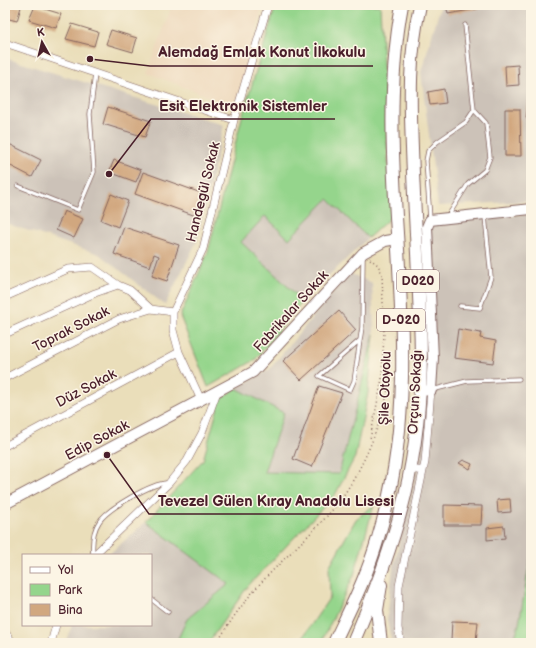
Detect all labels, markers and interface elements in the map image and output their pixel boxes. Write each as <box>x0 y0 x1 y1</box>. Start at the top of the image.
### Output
north arrow <box>22 22 62 62</box>
text: K <box>36 26 46 40</box>
callout: Alemdağ Emlak Konut İlkokulu <box>150 39 373 66</box>
text: Alemdağ Emlak Konut İlkokulu <box>157 42 366 62</box>
callout: Esit Elektronik Sistemler <box>151 92 335 119</box>
text: Esit Elektronik Sistemler <box>159 97 328 116</box>
street label: Handegül Sokak <box>182 140 224 244</box>
street label: Fabrikalar Sokak <box>250 267 332 355</box>
road number: D020 <box>397 270 439 292</box>
street label: Toprak Sokak <box>30 302 112 356</box>
road number: D-020 <box>377 309 425 331</box>
street label: Orçun Sokağı <box>404 349 426 435</box>
street label: Şile Otoyolu <box>375 351 395 425</box>
street label: Düz Sokak <box>53 365 119 411</box>
street label: Edip Sokak <box>62 416 132 464</box>
callout: Tevezel Gülen Kıray Anadolu Lisesi <box>149 487 402 514</box>
text: Tevezel Gülen Kıray Anadolu Lisesi <box>158 492 394 511</box>
legend <box>22 554 152 626</box>
text: Yol <box>57 563 73 578</box>
text: Park <box>58 583 82 598</box>
text: Bina <box>58 603 83 618</box>

